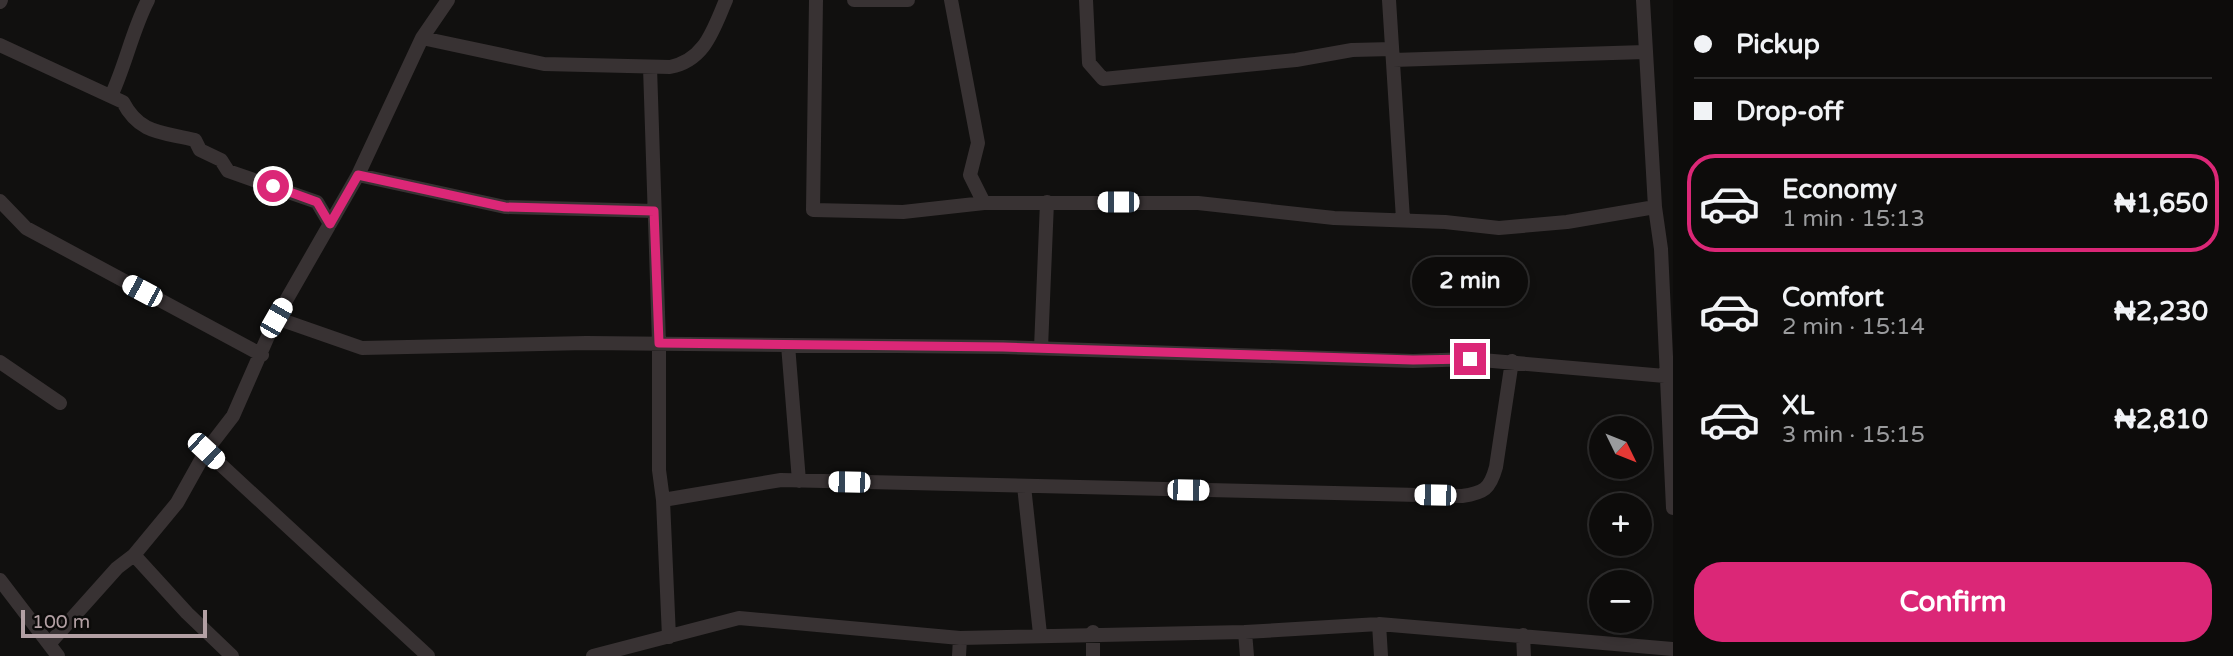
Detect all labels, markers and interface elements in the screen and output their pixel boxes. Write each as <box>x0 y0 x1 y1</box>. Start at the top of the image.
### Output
text: Pickup <box>1736 29 1820 60</box>
text: Drop-off <box>1736 96 1843 127</box>
route start <box>257 170 289 202</box>
icon: car <box>1698 172 1761 235</box>
text: Economy <box>1782 174 1897 205</box>
text: ₦1,650 <box>2114 188 2208 219</box>
car <box>1098 192 1140 213</box>
text: 1 min · 15:13 <box>1782 205 1925 233</box>
callout: 2 min <box>1412 258 1528 306</box>
text: 2 min <box>1439 267 1501 295</box>
car <box>119 272 166 310</box>
icon: car <box>1698 280 1761 343</box>
text: Comfort <box>1782 282 1884 313</box>
car <box>257 295 296 341</box>
text: ₦2,230 <box>2114 296 2208 327</box>
text: 2 min · 15:14 <box>1782 313 1925 341</box>
route end <box>1454 343 1486 375</box>
icon: car <box>1698 388 1761 451</box>
text: XL <box>1782 390 1814 421</box>
text: ₦2,810 <box>2114 404 2208 435</box>
north arrow <box>1589 416 1652 480</box>
map controls <box>1589 416 1652 633</box>
text: 3 min · 15:15 <box>1782 421 1925 449</box>
car <box>184 429 229 473</box>
car <box>828 471 871 493</box>
car <box>1167 479 1210 501</box>
car <box>1414 484 1457 506</box>
button: + <box>1589 493 1652 556</box>
button: Confirm <box>1694 562 2212 642</box>
button: − <box>1589 570 1652 633</box>
scale bar <box>21 607 206 639</box>
text: 100 m <box>32 611 90 633</box>

